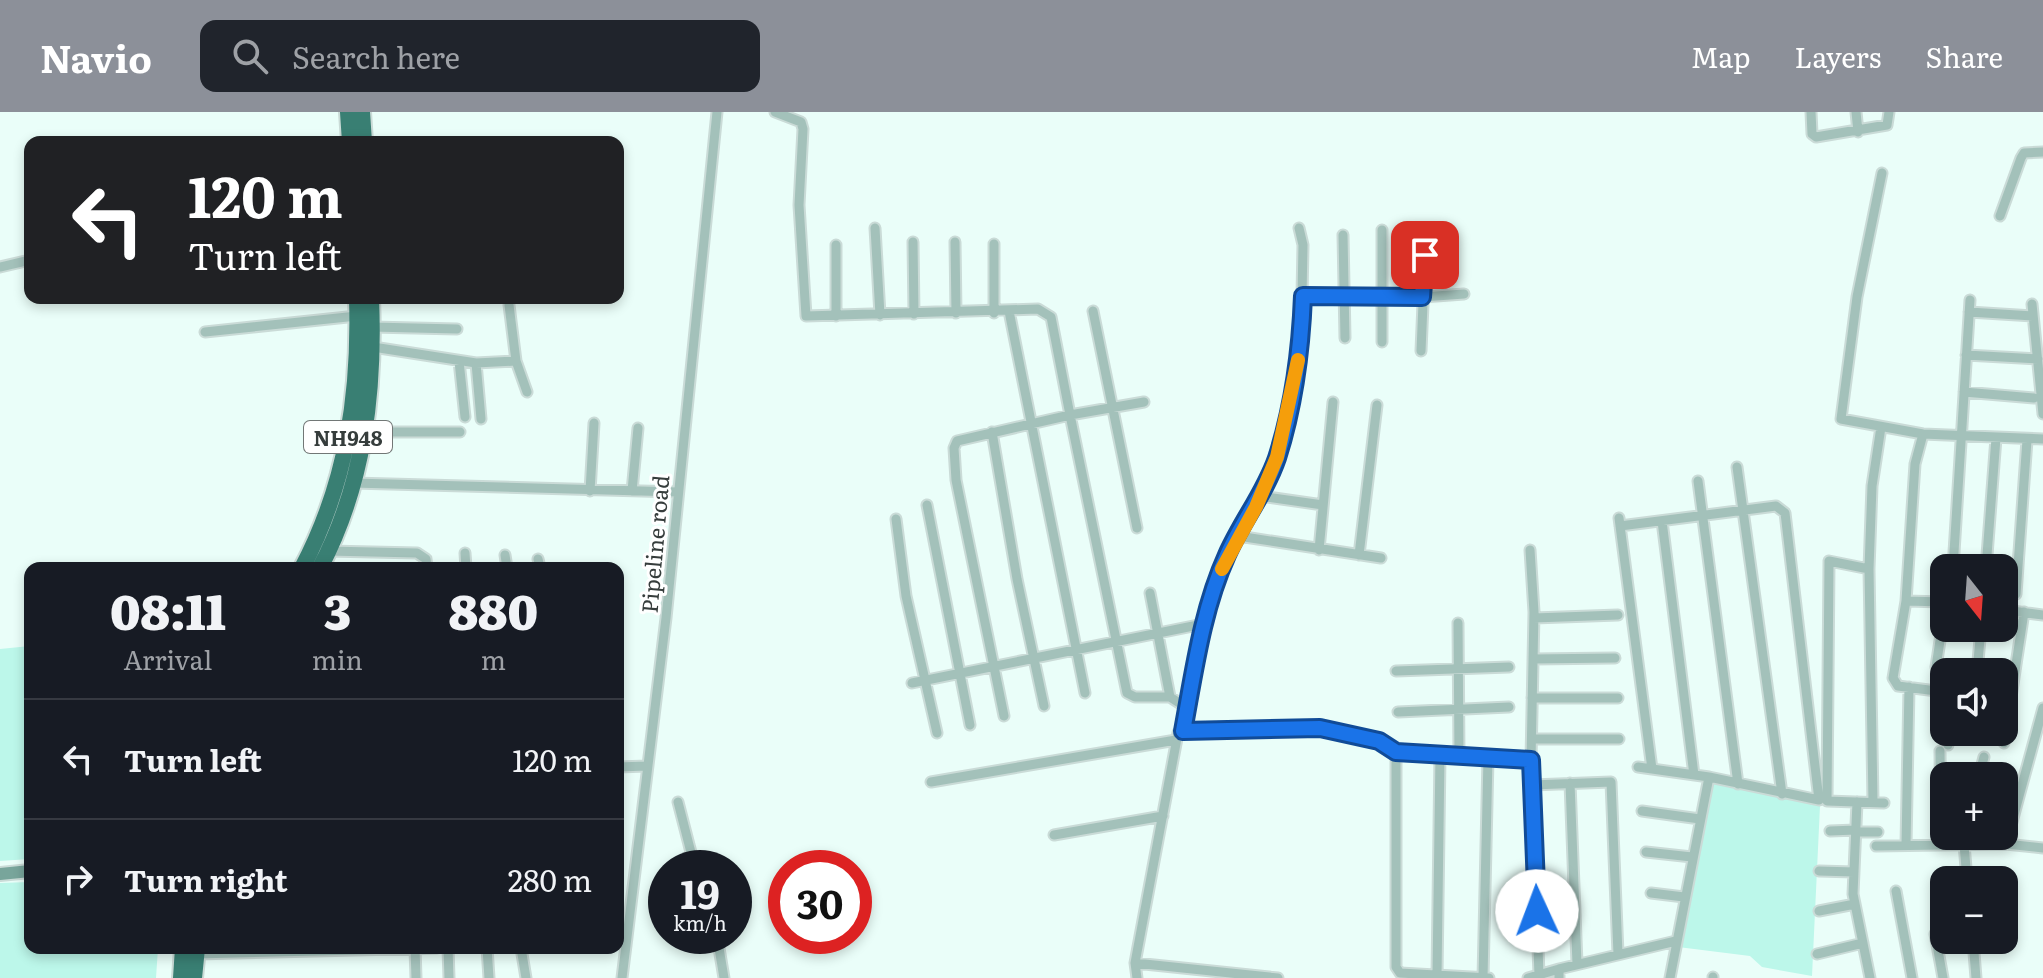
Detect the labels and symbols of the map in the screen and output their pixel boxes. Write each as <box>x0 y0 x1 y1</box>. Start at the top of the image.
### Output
pin <box>1391 221 1459 289</box>
road number: NH948 <box>304 421 392 453</box>
street label: Pipeline road <box>632 474 676 614</box>
north arrow <box>1930 554 2018 642</box>
speed limit sign: 30 <box>768 850 872 954</box>
position arrow <box>1495 869 1579 953</box>

